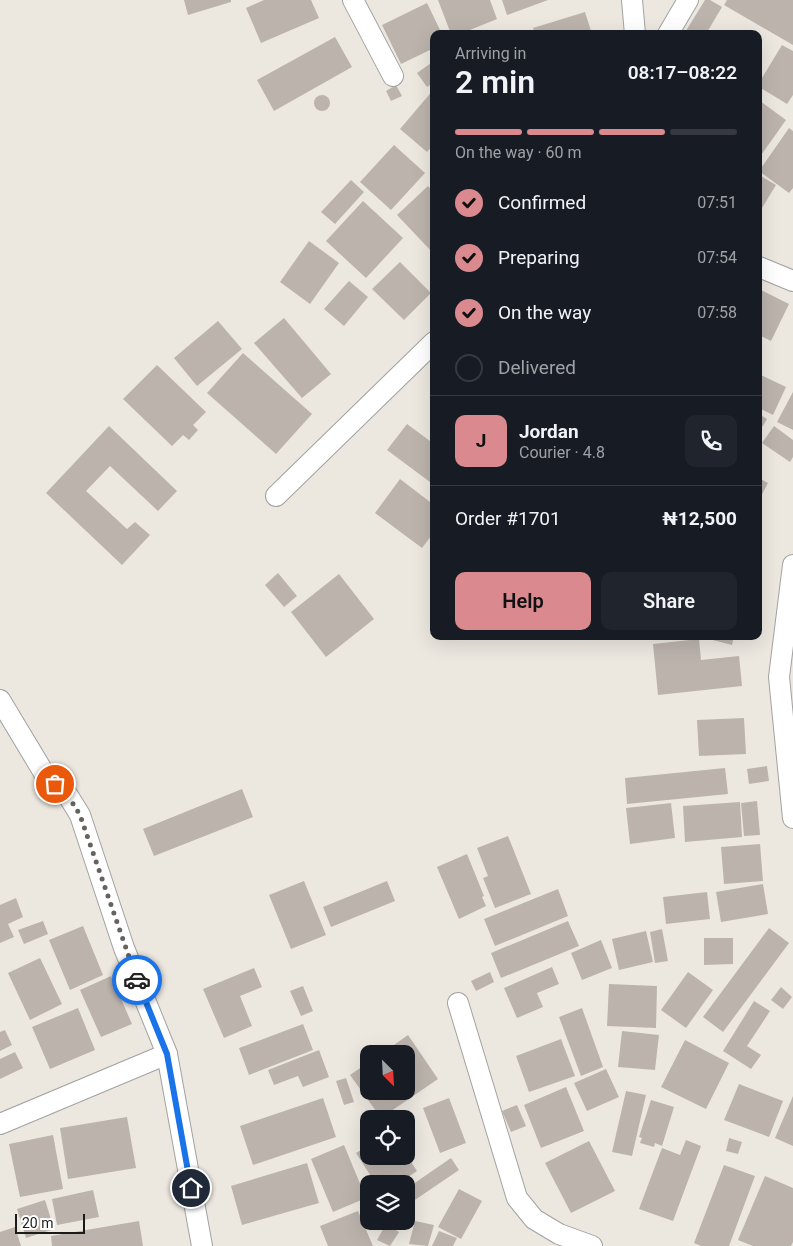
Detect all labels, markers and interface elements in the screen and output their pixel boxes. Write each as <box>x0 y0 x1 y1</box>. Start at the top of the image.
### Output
text: Arriving in <box>455 44 526 63</box>
text: 08:17–08:22 <box>628 61 737 84</box>
text: 2 min <box>455 63 535 101</box>
text: On the way · 60 m <box>455 143 582 162</box>
icon: check <box>455 189 483 217</box>
text: Confirmed <box>498 191 586 214</box>
text: 07:51 <box>697 193 737 212</box>
icon: check <box>455 244 483 272</box>
text: Preparing <box>498 246 580 269</box>
text: 07:54 <box>697 248 737 267</box>
icon: check <box>455 299 483 327</box>
text: On the way <box>498 301 591 324</box>
text: 07:58 <box>697 303 737 322</box>
text: Delivered <box>498 356 576 379</box>
button: phone <box>685 415 737 467</box>
text: Jordan <box>519 420 579 443</box>
text: J <box>476 429 486 452</box>
text: Courier · 4.8 <box>519 443 605 462</box>
text: Order #1701 <box>455 507 561 530</box>
text: ₦12,500 <box>662 507 737 530</box>
button: Help <box>455 572 591 630</box>
button: Share <box>601 572 737 630</box>
pin <box>34 763 76 805</box>
icon: bag <box>41 770 69 798</box>
courier <box>112 955 162 1005</box>
icon: car <box>123 966 151 994</box>
north arrow <box>360 1045 415 1100</box>
map controls <box>360 1045 415 1230</box>
button: locate <box>360 1110 415 1165</box>
pin <box>170 1167 212 1209</box>
icon: home <box>177 1174 205 1202</box>
button: layers <box>360 1175 415 1230</box>
scale bar <box>15 1211 85 1234</box>
text: 20 m <box>22 1215 54 1231</box>

